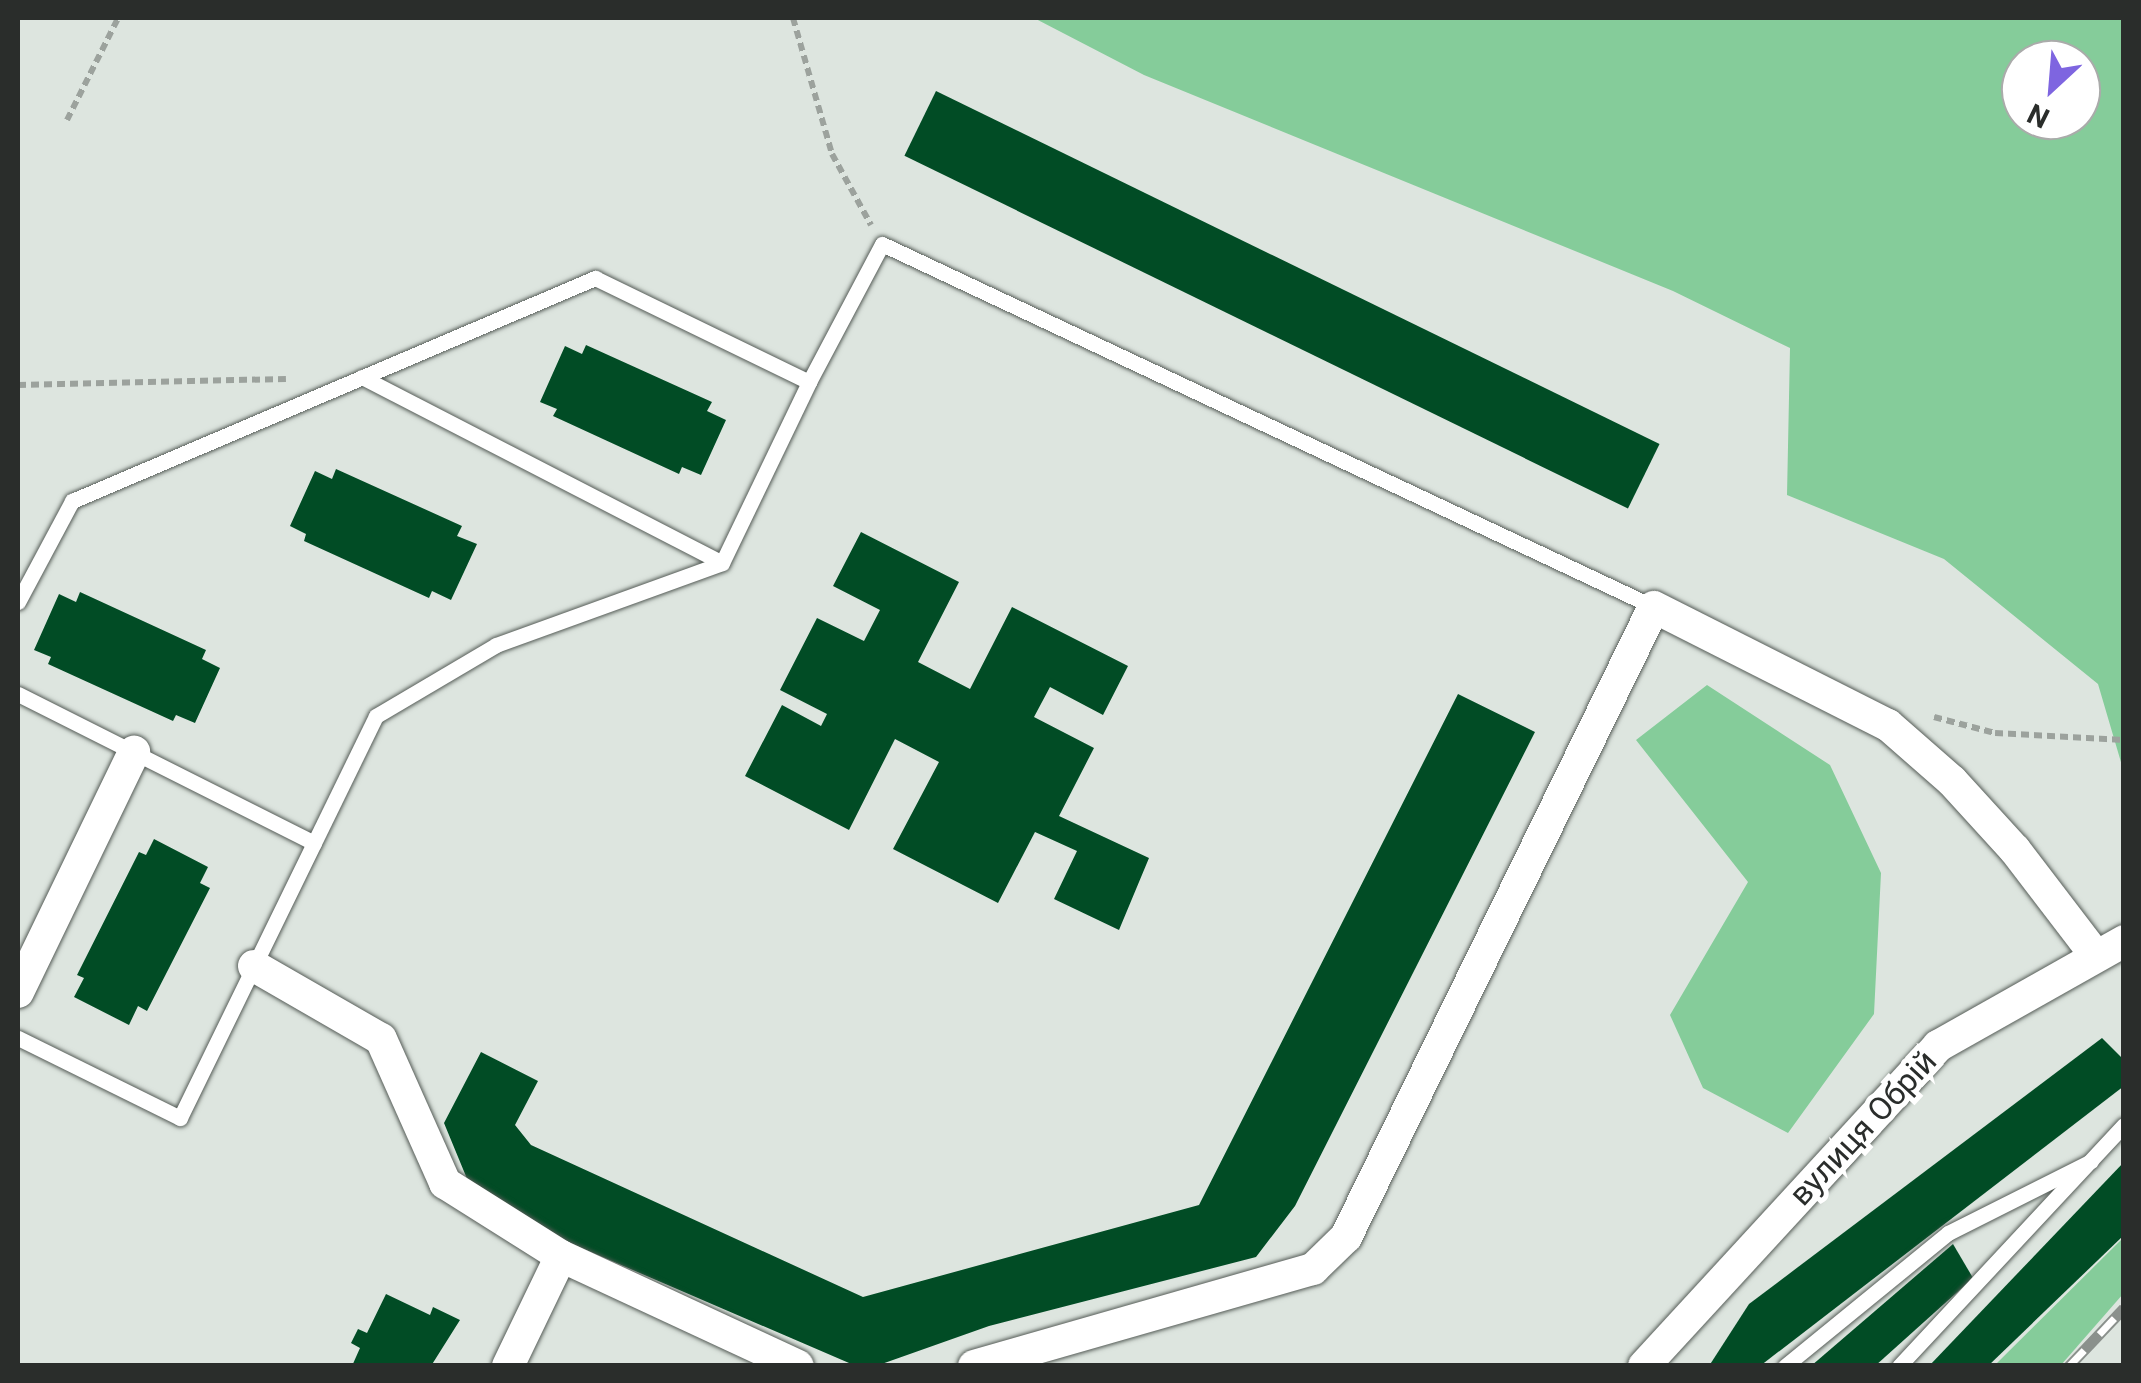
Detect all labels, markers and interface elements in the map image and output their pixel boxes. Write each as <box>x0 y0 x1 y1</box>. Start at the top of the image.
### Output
north arrow <box>2001 40 2101 140</box>
text: N <box>2022 96 2055 135</box>
street label: вулиця Обрій <box>1781 1043 1945 1213</box>

